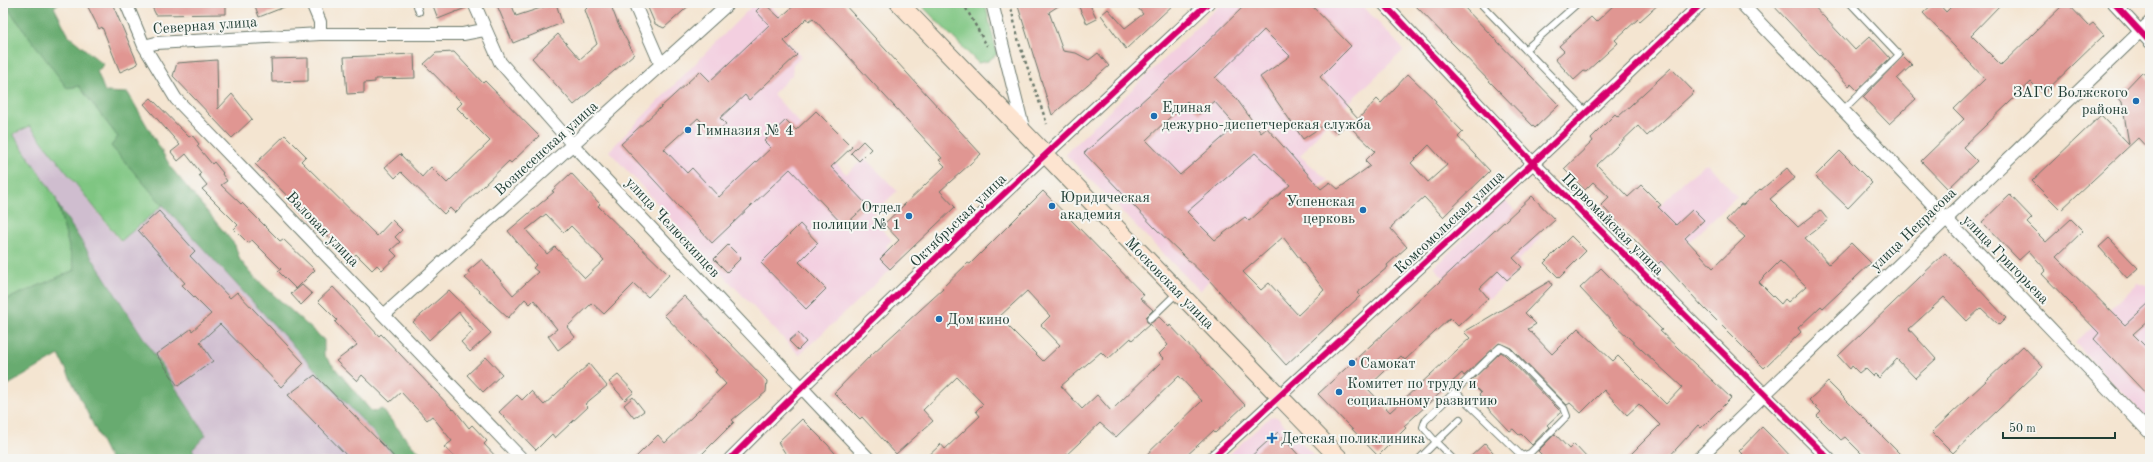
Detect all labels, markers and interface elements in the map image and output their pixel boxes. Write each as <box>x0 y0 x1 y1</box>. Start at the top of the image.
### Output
street label: Северная улица <box>152 15 258 38</box>
place label: ЗАГС Волжского района <box>2013 86 2129 118</box>
marker: ЗАГС Волжского района <box>2131 96 2141 106</box>
street label: Вознесенская улица <box>493 99 602 199</box>
place label: Единая дежурно-диспетчерская служба <box>1162 101 1372 133</box>
marker: Единая дежурно-диспетчерская служба <box>1149 111 1159 121</box>
place label: Гимназия № 4 <box>696 124 794 139</box>
marker: Гимназия № 4 <box>683 125 693 135</box>
street label: Комсомольская улица <box>1392 168 1508 278</box>
street label: Октябрьская улица <box>908 171 1010 271</box>
street label: Первомайская улица <box>1558 171 1666 279</box>
street label: улица Челюскинцев <box>622 175 722 281</box>
street label: улица Некрасова <box>1868 185 1960 275</box>
street label: Валовая улица <box>283 190 362 271</box>
place label: Юридическая академия <box>1060 191 1150 223</box>
place label: Успенская церковь <box>1286 195 1355 227</box>
place label: Отдел полиции № 1 <box>812 201 901 233</box>
marker: Юридическая академия <box>1047 201 1057 211</box>
marker: Успенская церковь <box>1358 205 1368 215</box>
marker: Отдел полиции № 1 <box>904 211 914 221</box>
street label: улица Григорьева <box>1959 213 2052 308</box>
street label: Московская улица <box>1122 235 1217 333</box>
place label: Дом кино <box>947 313 1010 328</box>
marker: Дом кино <box>934 314 944 324</box>
place label: Самокат <box>1360 357 1416 372</box>
marker: Самокат <box>1347 358 1357 368</box>
place label: Комитет по труду и социальному развитию <box>1347 377 1497 409</box>
marker: Комитет по труду и социальному развитию <box>1334 387 1344 397</box>
scale bar <box>2003 414 2115 440</box>
text: 50 m <box>2009 422 2036 435</box>
marker: Детская поликлиника <box>1266 432 1278 444</box>
place label: Детская поликлиника <box>1281 432 1426 447</box>

